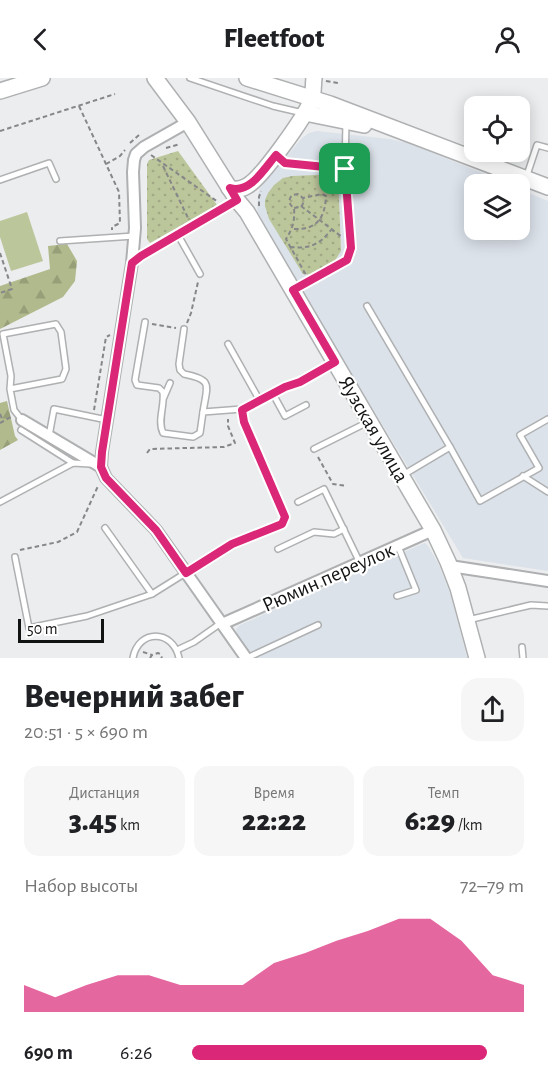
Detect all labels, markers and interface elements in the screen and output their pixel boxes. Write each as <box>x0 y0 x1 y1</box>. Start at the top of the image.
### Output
icon: back <box>24 23 57 56</box>
icon: person <box>491 23 524 56</box>
text: Fleetfoot <box>224 25 324 52</box>
map controls <box>464 96 530 240</box>
button: locate <box>464 96 530 162</box>
pin <box>319 143 370 194</box>
icon: arrive <box>328 152 361 185</box>
button: layers <box>464 174 530 240</box>
street label: Яузская улица <box>335 373 413 486</box>
street label: Рюмин переулок <box>259 539 398 616</box>
scale bar <box>18 616 104 644</box>
text: 50 m <box>27 621 58 637</box>
button: share <box>461 678 524 741</box>
text: Вечерний забег <box>24 681 244 714</box>
text: 20:51 · 5 × 690 m <box>24 722 148 742</box>
text: Дистанция <box>69 785 140 801</box>
text: Время <box>253 785 295 801</box>
text: Темп <box>428 785 460 801</box>
text: 3.45 <box>69 806 117 836</box>
text: 22:22 <box>242 806 306 836</box>
text: 6:29 <box>405 806 455 836</box>
text: km <box>117 817 140 833</box>
text: /km <box>455 817 483 833</box>
text: Набор высоты <box>24 876 138 896</box>
text: 72–79 m <box>460 876 524 896</box>
text: 690 m <box>24 1043 73 1063</box>
text: 6:26 <box>120 1043 152 1063</box>

